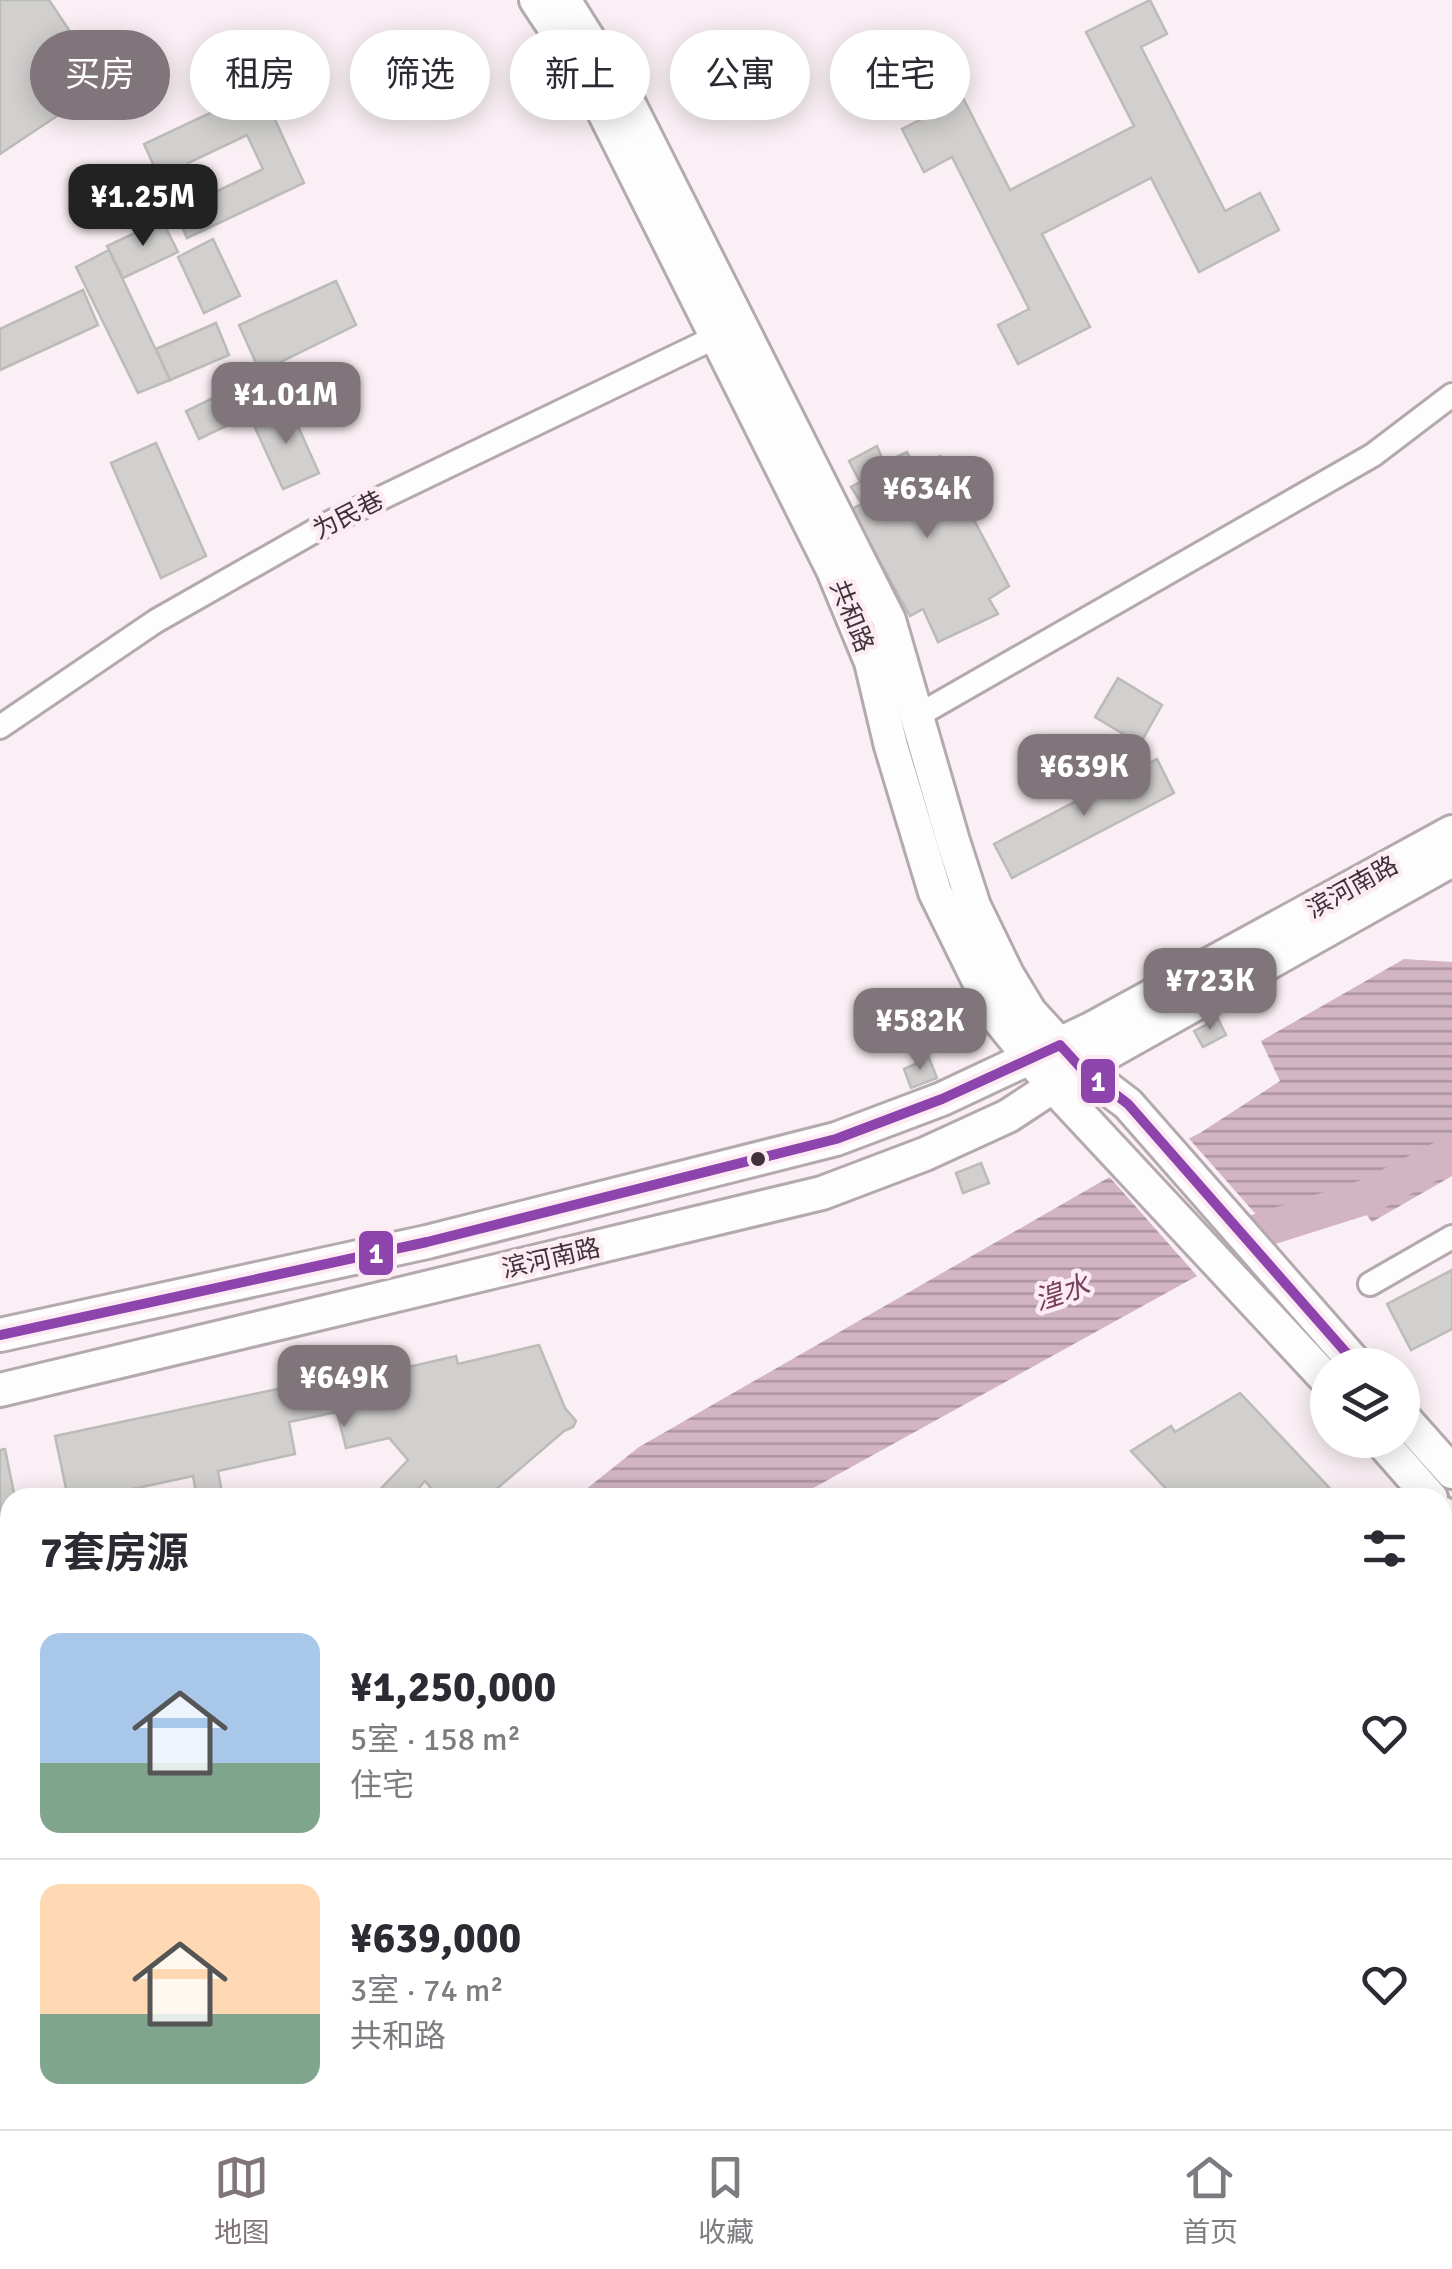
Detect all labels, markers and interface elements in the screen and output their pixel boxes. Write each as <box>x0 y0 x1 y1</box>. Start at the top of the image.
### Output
chip: 买房 <box>30 30 170 120</box>
chip: 租房 <box>190 30 330 120</box>
chip: 筛选 <box>350 30 490 120</box>
chip: 新上 <box>510 30 650 120</box>
chip: 公寓 <box>670 30 810 120</box>
chip: 住宅 <box>830 30 970 120</box>
pin: ¥1.25M <box>62 164 224 249</box>
text: ¥1.25M <box>91 177 195 216</box>
pin: ¥1.01M <box>205 362 367 447</box>
text: ¥1.01M <box>234 375 338 414</box>
pin: ¥634K <box>857 456 997 541</box>
text: ¥634K <box>883 469 971 508</box>
street label: 为民巷 <box>308 484 388 546</box>
street label: 共和路 <box>824 575 880 657</box>
pin: ¥639K <box>1014 734 1154 819</box>
text: ¥639K <box>1040 747 1128 786</box>
street label: 滨河南路 <box>1301 849 1403 925</box>
pin: ¥723K <box>1140 948 1280 1033</box>
text: ¥723K <box>1166 961 1254 1000</box>
pin: ¥582K <box>850 988 990 1073</box>
text: ¥582K <box>876 1001 964 1040</box>
line badge: 1 <box>1079 1057 1117 1105</box>
text: 1 <box>1090 1065 1106 1099</box>
unlabelled marker <box>748 1149 768 1169</box>
line badge: 1 <box>357 1229 395 1277</box>
street label: 滨河南路 <box>499 1232 603 1284</box>
text: 1 <box>368 1237 384 1271</box>
water label: 湟水 <box>1030 1268 1096 1318</box>
pin: ¥649K <box>274 1345 414 1430</box>
map controls <box>1310 1348 1420 1458</box>
button: layers <box>1310 1348 1420 1458</box>
text: ¥649K <box>300 1358 388 1397</box>
icon: filters <box>1357 1521 1412 1576</box>
text: 7套房源 <box>40 1528 189 1579</box>
text: ¥1,250,000 <box>350 1662 556 1713</box>
icon: home <box>120 1673 240 1793</box>
icon: heart <box>1357 1706 1412 1761</box>
text: 5室 · 158 m² <box>350 1720 521 1759</box>
text: 住宅 <box>350 1766 414 1805</box>
text: ¥639,000 <box>350 1913 521 1964</box>
icon: home <box>120 1924 240 2044</box>
icon: heart <box>1357 1957 1412 2012</box>
text: 3室 · 74 m² <box>350 1971 504 2010</box>
text: 共和路 <box>350 2017 446 2056</box>
tab: 地图 <box>214 2150 270 2250</box>
tab: 收藏 <box>698 2150 754 2250</box>
tab: 首页 <box>1182 2150 1238 2250</box>

